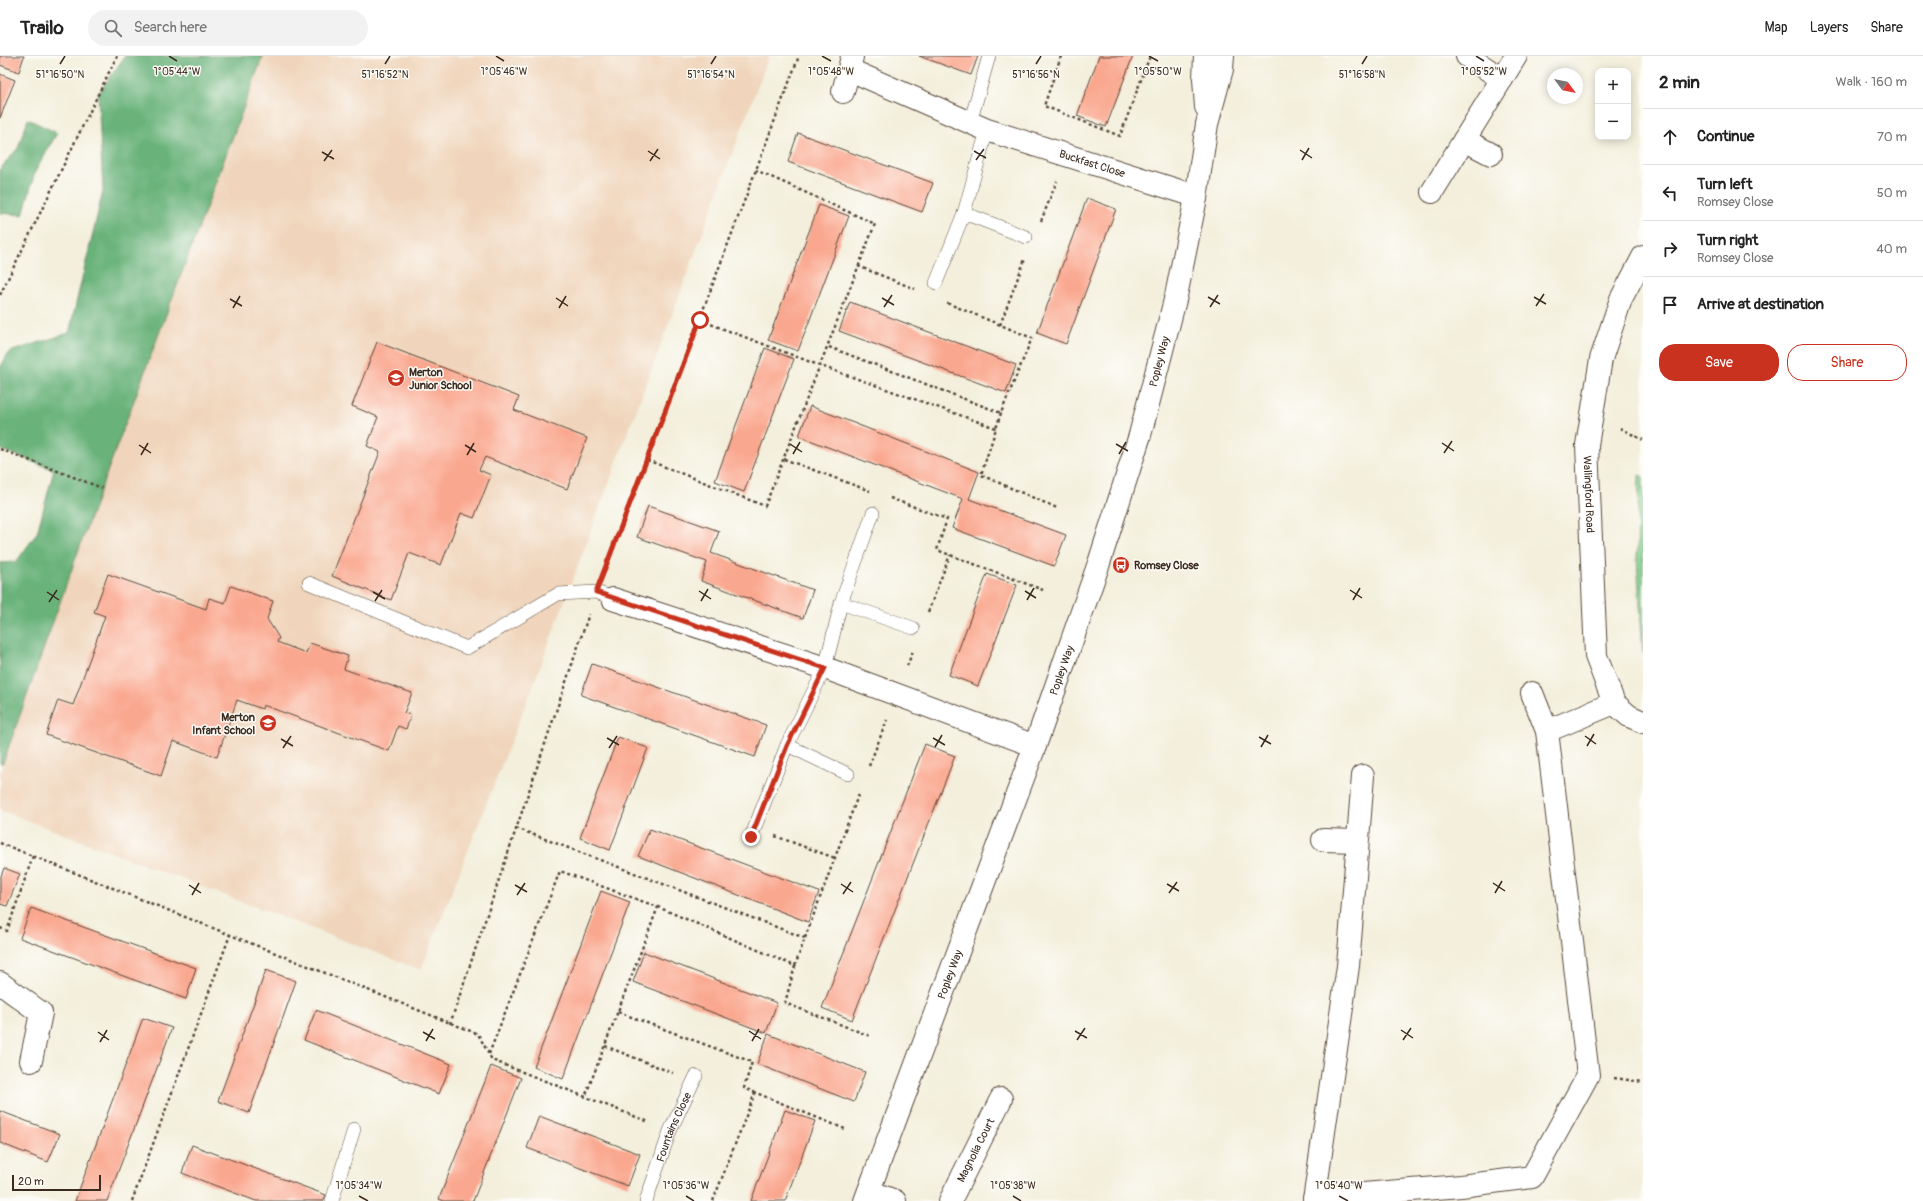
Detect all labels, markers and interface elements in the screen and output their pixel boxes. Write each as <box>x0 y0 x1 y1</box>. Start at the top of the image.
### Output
search box <box>88 10 368 46</box>
text: Trailo <box>20 16 64 40</box>
icon: search <box>102 17 124 39</box>
text: Search here <box>134 18 207 37</box>
text: Map <box>1765 19 1788 36</box>
text: Layers <box>1810 19 1848 36</box>
text: Share <box>1870 19 1903 36</box>
text: 1°05'44"W <box>154 66 201 78</box>
text: 1°05'46"W <box>481 66 528 78</box>
text: 1°05'48"W <box>808 66 854 78</box>
text: 1°05'50"W <box>1134 66 1182 78</box>
text: 1°05'52"W <box>1461 66 1508 78</box>
north arrow <box>1547 68 1583 104</box>
map controls <box>1595 68 1631 140</box>
button: + <box>1595 68 1631 104</box>
text: 51°16'50"N <box>36 69 84 81</box>
text: 51°16'52"N <box>361 69 409 81</box>
text: 51°16'54"N <box>687 69 735 81</box>
text: 51°16'56"N <box>1012 69 1060 81</box>
text: 51°16'58"N <box>1339 69 1386 81</box>
text: 2 min <box>1659 72 1700 93</box>
text: Walk · 160 m <box>1836 74 1907 90</box>
button: − <box>1595 104 1631 140</box>
icon: ahead <box>1659 126 1681 148</box>
text: Continue <box>1697 127 1755 146</box>
text: 70 m <box>1877 129 1907 145</box>
street label: Buckfast Close <box>1057 147 1127 181</box>
text: Turn left <box>1697 175 1753 194</box>
icon: left <box>1659 182 1681 204</box>
text: 50 m <box>1877 185 1907 201</box>
text: Romsey Close <box>1697 194 1773 210</box>
text: Turn right <box>1697 231 1758 250</box>
icon: right <box>1659 238 1681 260</box>
text: 40 m <box>1876 241 1907 257</box>
text: Romsey Close <box>1697 250 1773 266</box>
icon: arrive <box>1659 294 1681 316</box>
text: Arrive at destination <box>1697 295 1824 314</box>
route start <box>691 311 709 329</box>
street label: Popley Way <box>1147 335 1172 388</box>
button: Save <box>1659 344 1779 381</box>
button: Share <box>1787 344 1907 381</box>
place label: Merton Junior School <box>409 366 472 392</box>
school or university icon: Merton Junior School <box>386 368 406 388</box>
street label: Wallingford Road <box>1580 455 1597 533</box>
bus stop icon: Romsey Close <box>1111 555 1131 575</box>
place label: Romsey Close <box>1134 559 1199 572</box>
street label: Popley Way <box>1047 644 1077 697</box>
place label: Merton Infant School <box>192 711 255 737</box>
school or university icon: Merton Infant School <box>258 713 278 733</box>
route end <box>742 828 760 846</box>
street label: Popley Way <box>935 948 965 1001</box>
street label: Fountains Close <box>654 1090 695 1164</box>
street label: Magnolia Court <box>955 1116 998 1184</box>
scale bar <box>12 1173 101 1192</box>
text: 20 m <box>18 1175 44 1188</box>
text: 1°05'34"W <box>336 1180 383 1192</box>
text: 1°05'36"W <box>663 1180 710 1192</box>
text: 1°05'38"W <box>990 1180 1036 1192</box>
text: 1°05'40"W <box>1315 1180 1363 1192</box>

